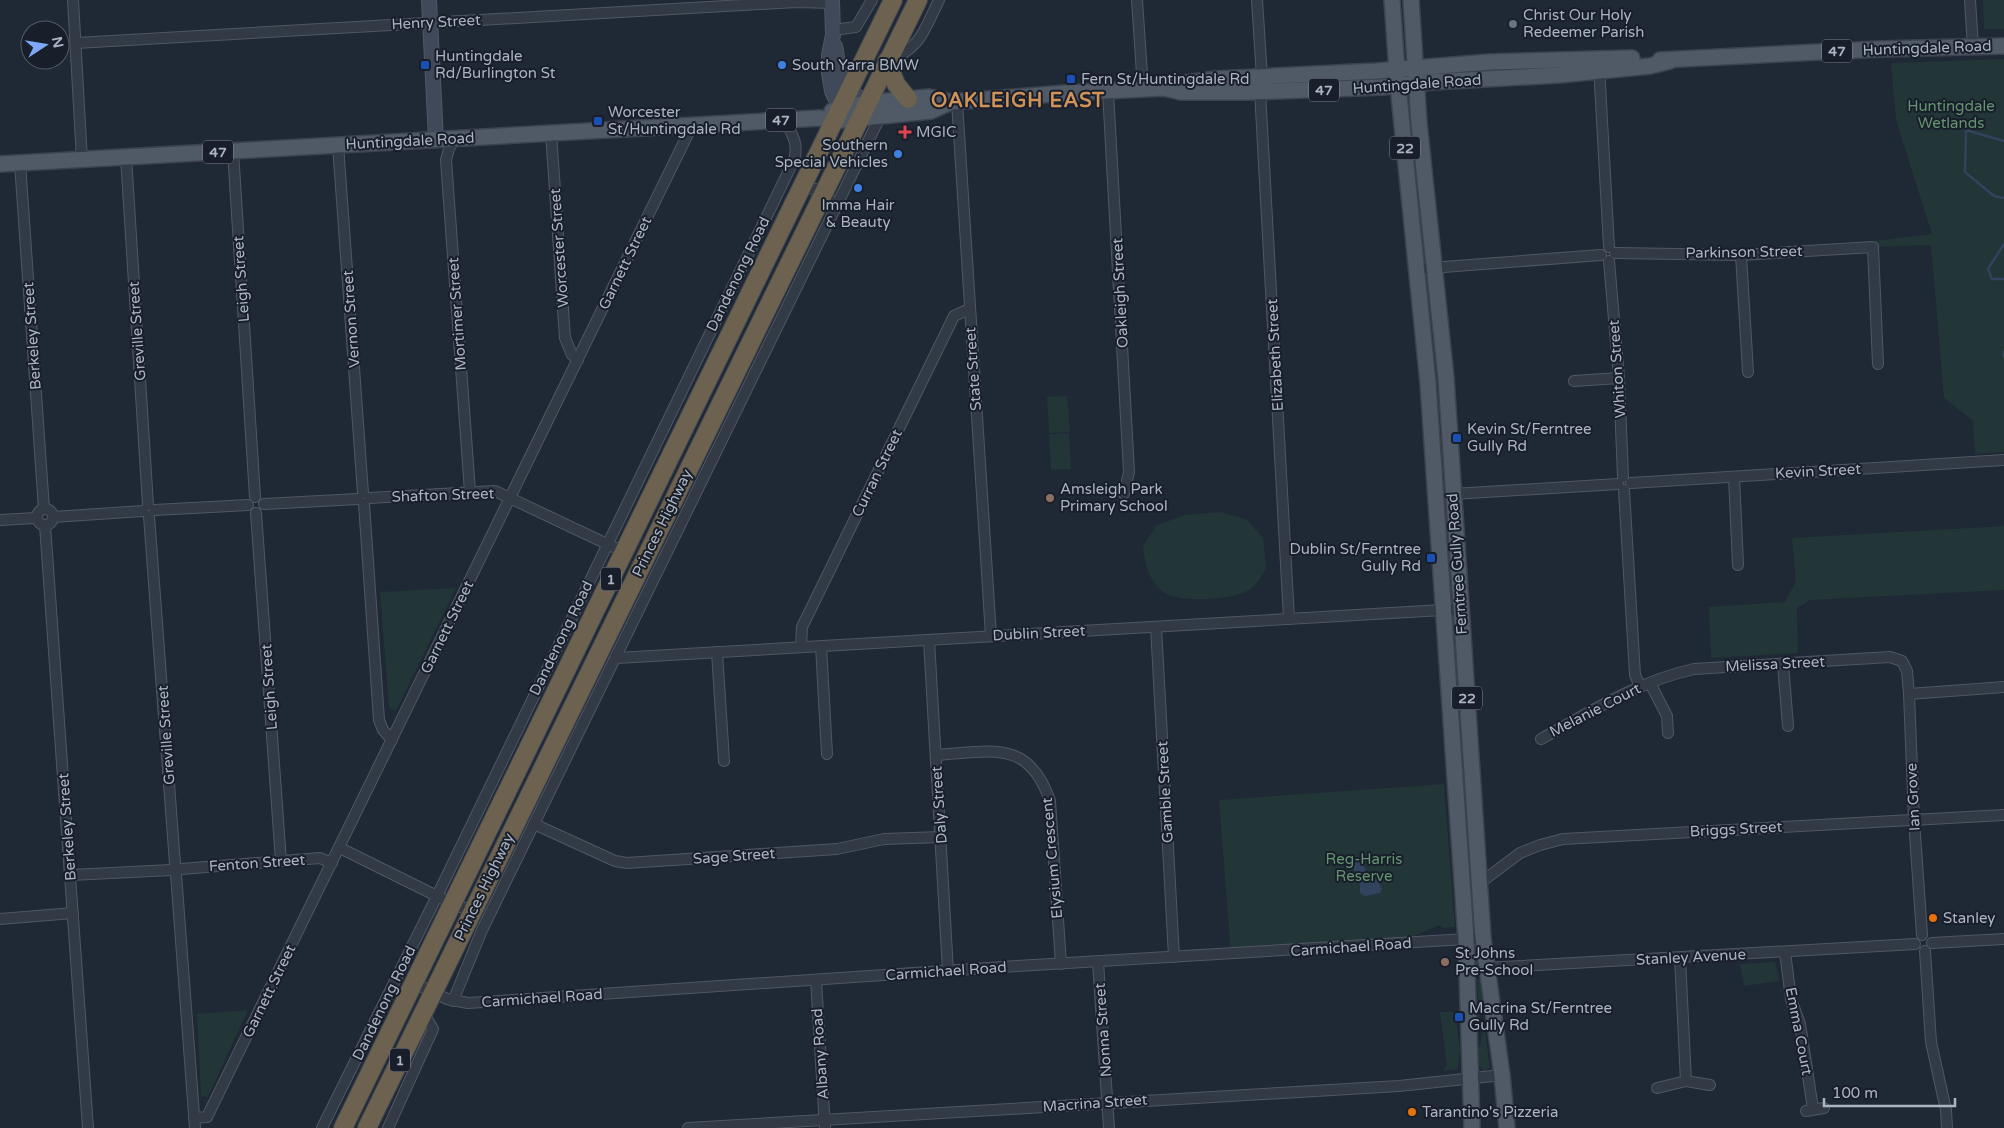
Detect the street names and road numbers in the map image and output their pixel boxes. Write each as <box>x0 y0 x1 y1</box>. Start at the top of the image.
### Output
street label: Henry Street <box>391 11 481 33</box>
street label: Huntingdale Road <box>1862 37 1992 59</box>
road number: 47 <box>1822 40 1852 62</box>
street label: Huntingdale Road <box>1352 71 1482 97</box>
road number: 47 <box>1309 78 1339 102</box>
road number: 47 <box>766 108 796 132</box>
street label: Huntingdale Road <box>345 129 475 153</box>
road number: 22 <box>1390 136 1420 160</box>
road number: 47 <box>203 140 233 163</box>
street label: Worcester Street <box>546 188 572 308</box>
street label: Garnett Street <box>595 213 655 313</box>
street label: Dandenong Road <box>702 214 774 334</box>
street label: Leigh Street <box>229 235 253 323</box>
street label: Oakleigh Street <box>1108 237 1132 348</box>
street label: Parkinson Street <box>1685 242 1803 262</box>
street label: Mortimer Street <box>444 257 470 371</box>
street label: Vernon Street <box>339 269 363 369</box>
street label: Greville Street <box>125 280 149 381</box>
street label: Berkeley Street <box>19 281 45 391</box>
street label: Elizabeth Street <box>1263 298 1287 412</box>
street label: Whiton Street <box>1605 319 1629 419</box>
street label: State Street <box>961 326 985 411</box>
street label: Curran Street <box>848 426 906 520</box>
street label: Kevin Street <box>1775 460 1862 482</box>
street label: Princes Highway <box>628 466 696 580</box>
street label: Shafton Street <box>391 484 495 506</box>
street label: Ferntree Gully Road <box>1443 493 1471 635</box>
road number: 1 <box>601 568 621 590</box>
street label: Garnett Street <box>417 577 477 677</box>
street label: Dandenong Road <box>525 578 597 698</box>
street label: Dublin Street <box>992 622 1086 644</box>
street label: Leigh Street <box>257 643 281 731</box>
street label: Melissa Street <box>1725 652 1826 676</box>
street label: Melanie Court <box>1546 679 1644 741</box>
street label: Greville Street <box>154 684 178 785</box>
road number: 22 <box>1452 686 1482 710</box>
street label: Gamble Street <box>1153 740 1177 843</box>
street label: Ian Grove <box>1902 763 1924 831</box>
street label: Daly Street <box>927 765 951 845</box>
street label: Berkeley Street <box>54 772 80 882</box>
street label: Elysium Crescent <box>1038 796 1066 919</box>
street label: Briggs Street <box>1689 818 1783 840</box>
street label: Princes Highway <box>450 830 518 944</box>
street label: Sage Street <box>692 844 776 868</box>
street label: Fenton Street <box>208 851 306 875</box>
street label: Carmichael Road <box>1290 934 1412 960</box>
street label: Garnett Street <box>239 941 299 1041</box>
street label: Dandenong Road <box>348 943 420 1063</box>
street label: Stanley Avenue <box>1636 945 1746 969</box>
street label: Carmichael Road <box>885 958 1007 984</box>
street label: Nonna Street <box>1091 982 1115 1078</box>
street label: Carmichael Road <box>481 985 603 1011</box>
street label: Emma Court <box>1782 985 1816 1077</box>
street label: Albany Road <box>808 1008 832 1100</box>
road number: 1 <box>390 1048 410 1072</box>
street label: Macrina Street <box>1042 1090 1148 1116</box>

